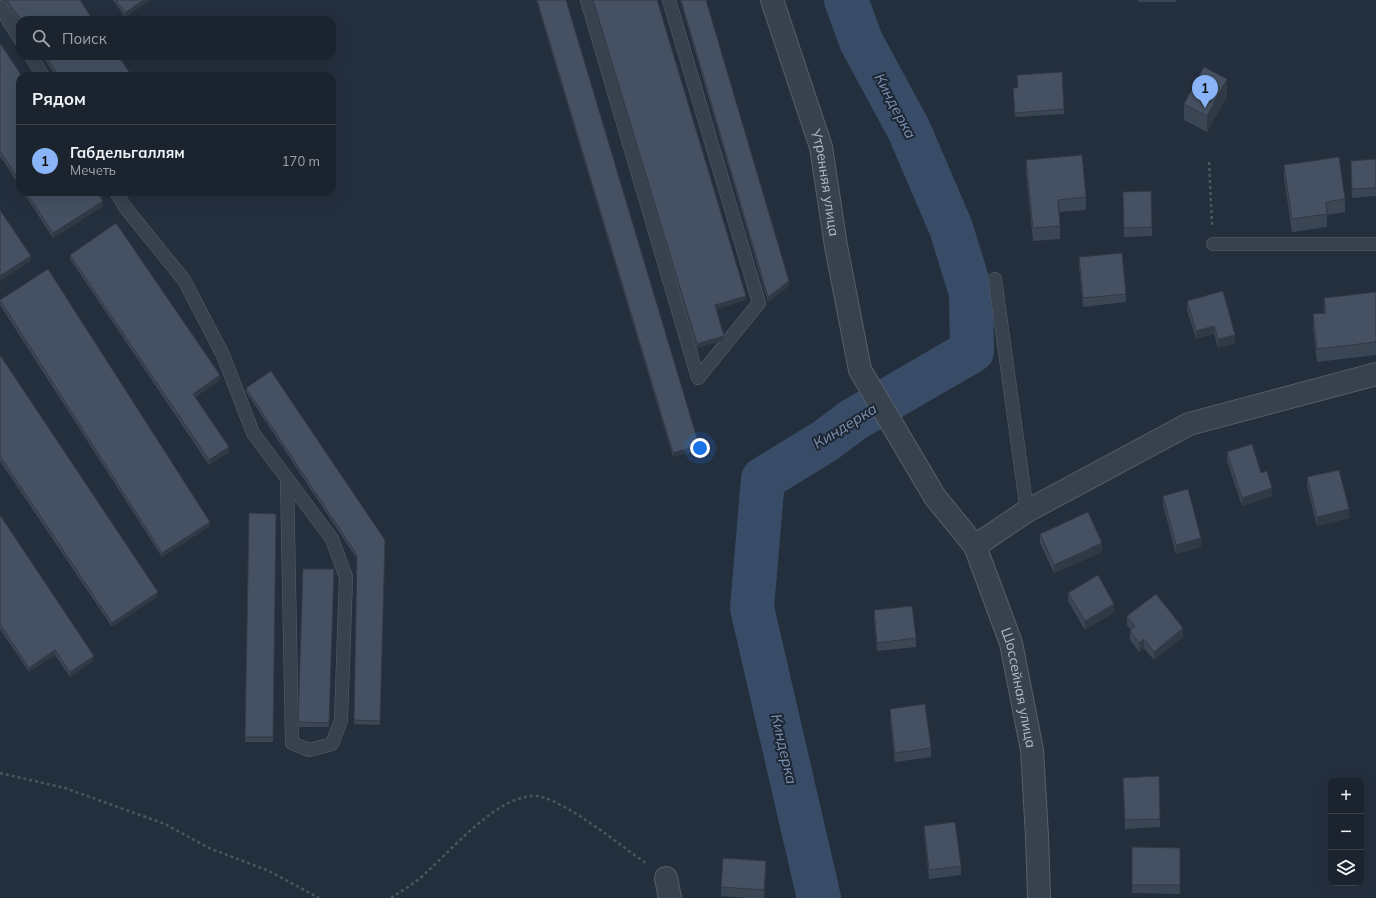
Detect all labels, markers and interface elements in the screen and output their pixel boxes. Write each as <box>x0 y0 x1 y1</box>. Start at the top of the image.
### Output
search box <box>16 16 336 60</box>
icon: search <box>30 27 52 49</box>
text: Поиск <box>62 29 107 48</box>
water label: Киндерка <box>870 70 921 142</box>
pin: 1 <box>1192 75 1218 108</box>
text: Рядом <box>32 88 86 109</box>
street label: Утренняя улица <box>806 126 843 238</box>
text: Габдельгаллям <box>70 143 185 162</box>
text: 1 <box>41 153 49 169</box>
text: 170 m <box>282 153 320 169</box>
text: Мечеть <box>70 162 116 178</box>
water label: Киндерка <box>809 399 880 453</box>
your location <box>690 438 710 458</box>
street label: Шоссейная улица <box>997 625 1040 749</box>
water label: Киндерка <box>767 712 802 786</box>
map controls <box>1328 778 1364 886</box>
button: + <box>1328 778 1364 814</box>
button: − <box>1328 814 1364 850</box>
button: layers <box>1328 850 1364 886</box>

